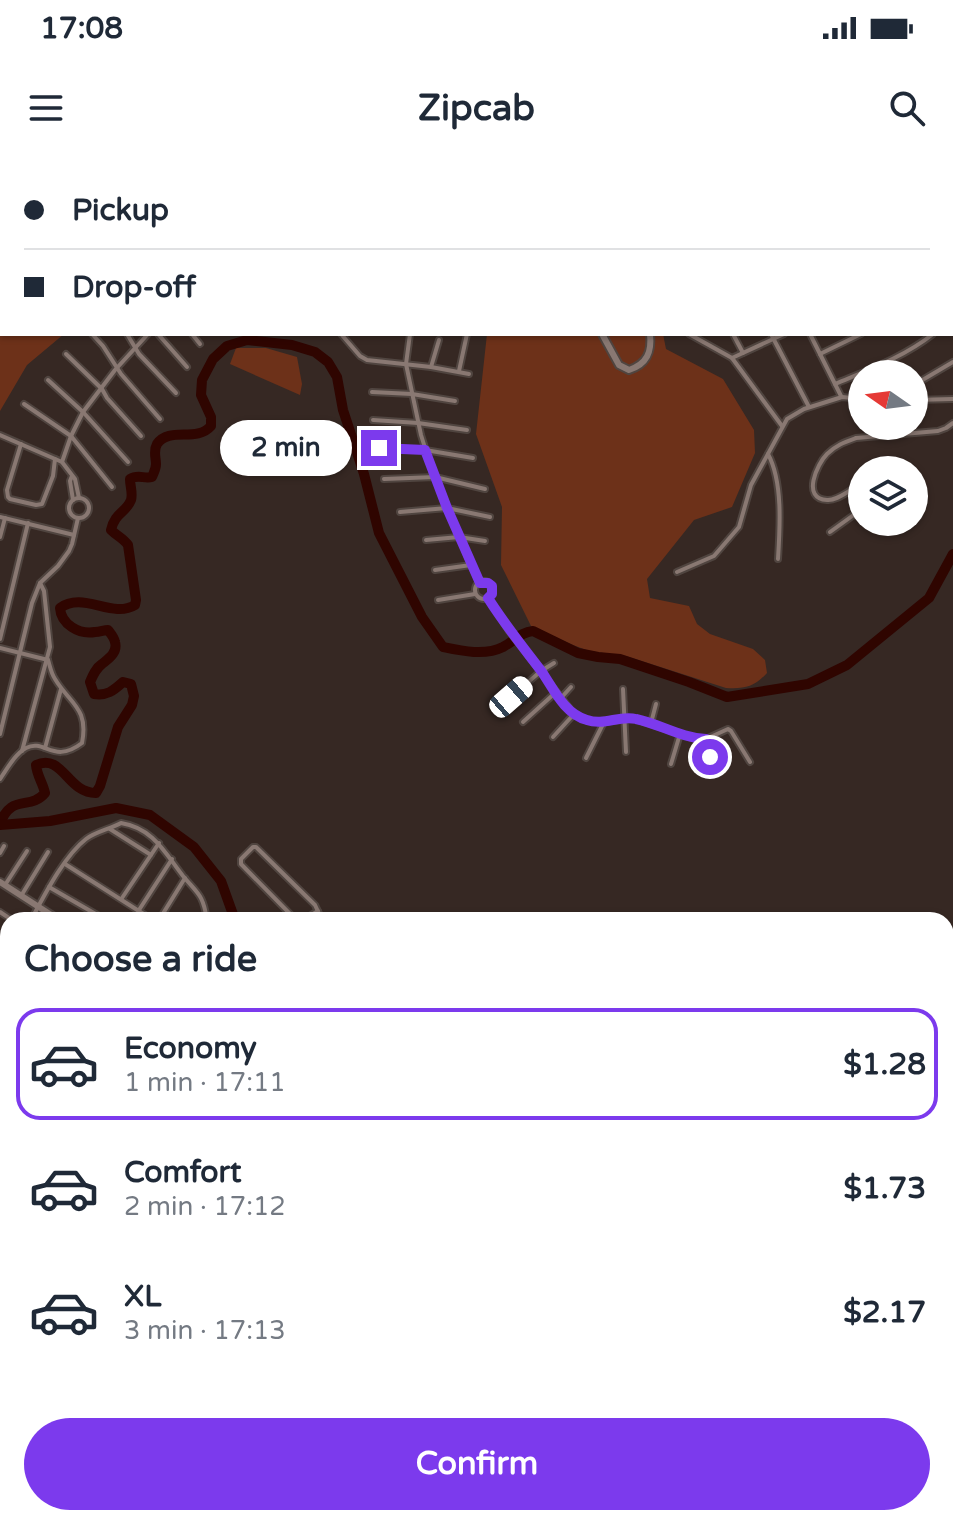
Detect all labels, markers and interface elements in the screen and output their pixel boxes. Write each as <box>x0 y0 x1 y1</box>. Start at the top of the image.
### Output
text: 17:08 <box>40 10 123 47</box>
icon: menu <box>24 86 68 130</box>
icon: search <box>885 86 929 130</box>
text: Zipcab <box>418 87 535 130</box>
text: Pickup <box>72 192 169 229</box>
text: Drop-off <box>72 269 196 306</box>
north arrow <box>848 360 928 440</box>
map controls <box>848 360 928 536</box>
callout: 2 min <box>219 420 351 476</box>
route end <box>361 430 397 466</box>
text: 2 min <box>251 432 321 463</box>
button: layers <box>848 456 928 536</box>
car <box>485 672 537 722</box>
route start <box>692 739 728 775</box>
text: Choose a ride <box>24 938 257 981</box>
icon: car <box>28 1028 100 1100</box>
text: Economy <box>124 1030 257 1067</box>
text: $1.28 <box>843 1046 926 1083</box>
text: 1 min · 17:11 <box>124 1067 286 1098</box>
icon: car <box>28 1152 100 1224</box>
text: Comfort <box>124 1154 242 1191</box>
text: $1.73 <box>844 1170 926 1207</box>
text: 2 min · 17:12 <box>124 1191 286 1222</box>
icon: car <box>28 1276 100 1348</box>
text: XL <box>124 1278 161 1315</box>
text: $2.17 <box>843 1294 926 1331</box>
text: 3 min · 17:13 <box>124 1315 286 1346</box>
button: Confirm <box>24 1418 930 1510</box>

